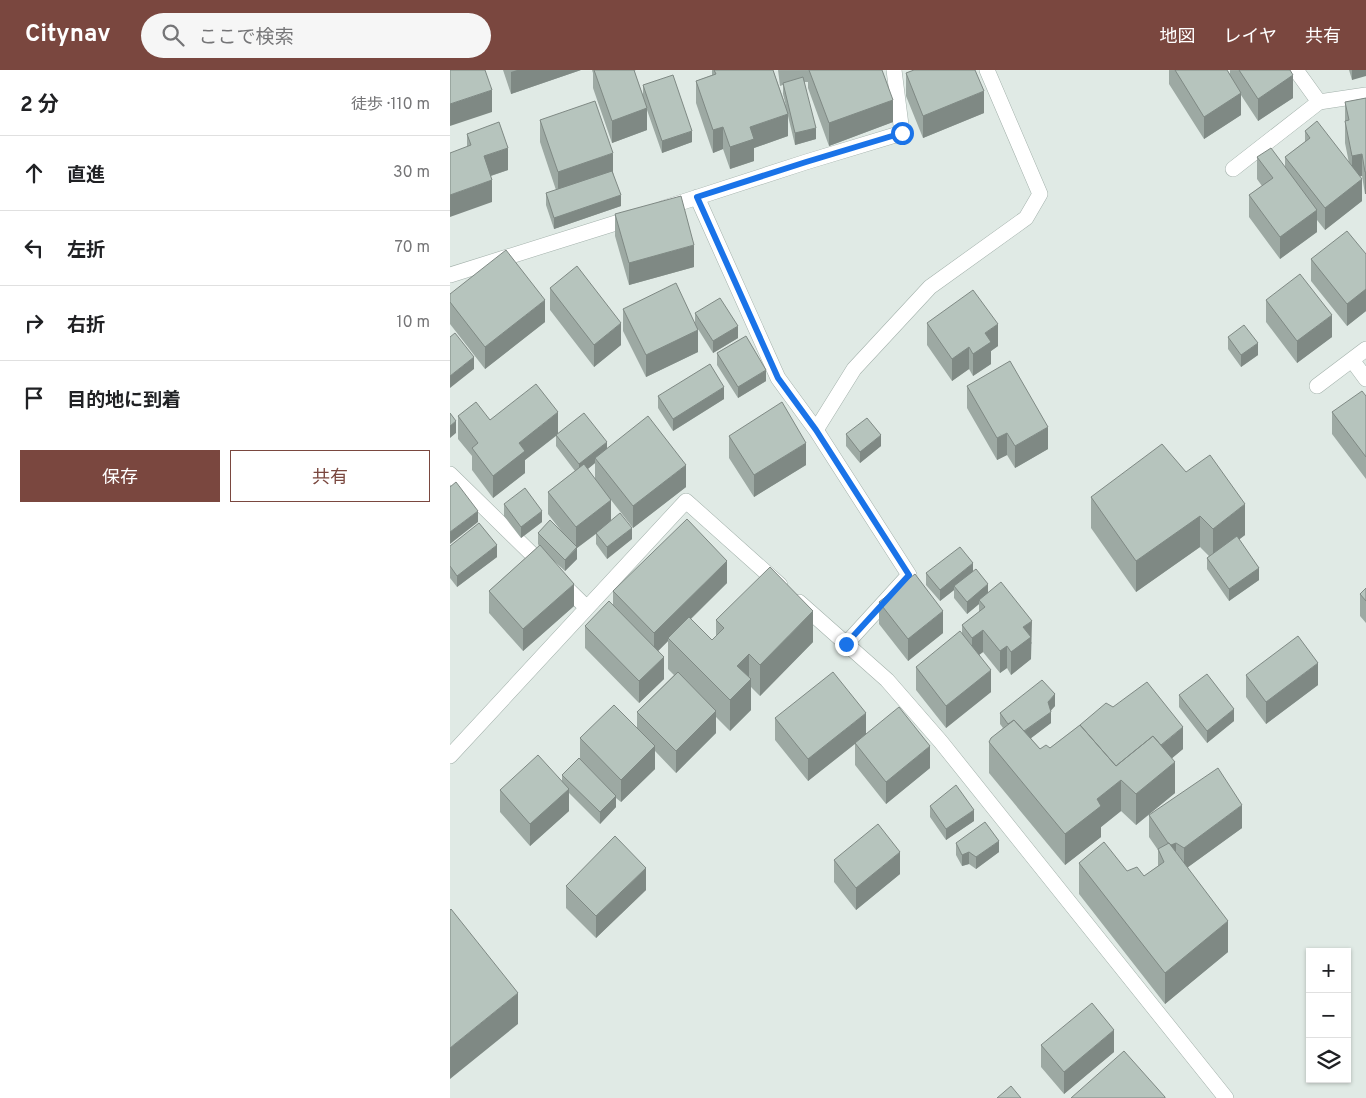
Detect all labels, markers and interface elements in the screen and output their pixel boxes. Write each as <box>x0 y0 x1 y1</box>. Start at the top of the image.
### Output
search box <box>141 13 491 58</box>
text: Citynav <box>25 20 111 50</box>
icon: search <box>159 21 187 49</box>
text: ここで検索 <box>199 26 294 50</box>
text: 地図 <box>1160 26 1196 49</box>
text: レイヤ <box>1224 26 1277 49</box>
text: 共有 <box>1305 26 1341 49</box>
text: 2 分 <box>20 92 59 119</box>
text: 徒歩 · 110 m <box>351 95 430 115</box>
route start <box>891 122 914 145</box>
icon: ahead <box>20 159 48 187</box>
text: 30 m <box>393 163 430 183</box>
text: 直進 <box>67 164 105 188</box>
icon: left <box>20 234 48 262</box>
text: 70 m <box>395 238 430 258</box>
text: 左折 <box>67 239 105 263</box>
icon: right <box>20 309 48 337</box>
text: 10 m <box>396 313 430 333</box>
text: 右折 <box>67 314 105 338</box>
icon: arrive <box>20 384 48 412</box>
text: 目的地に到着 <box>67 389 181 413</box>
button: 保存 <box>20 450 220 502</box>
button: 共有 <box>230 450 430 502</box>
route end <box>835 633 858 656</box>
map controls <box>1306 948 1351 1083</box>
button: + <box>1306 948 1351 993</box>
button: − <box>1306 993 1351 1038</box>
button: layers <box>1306 1038 1351 1083</box>

